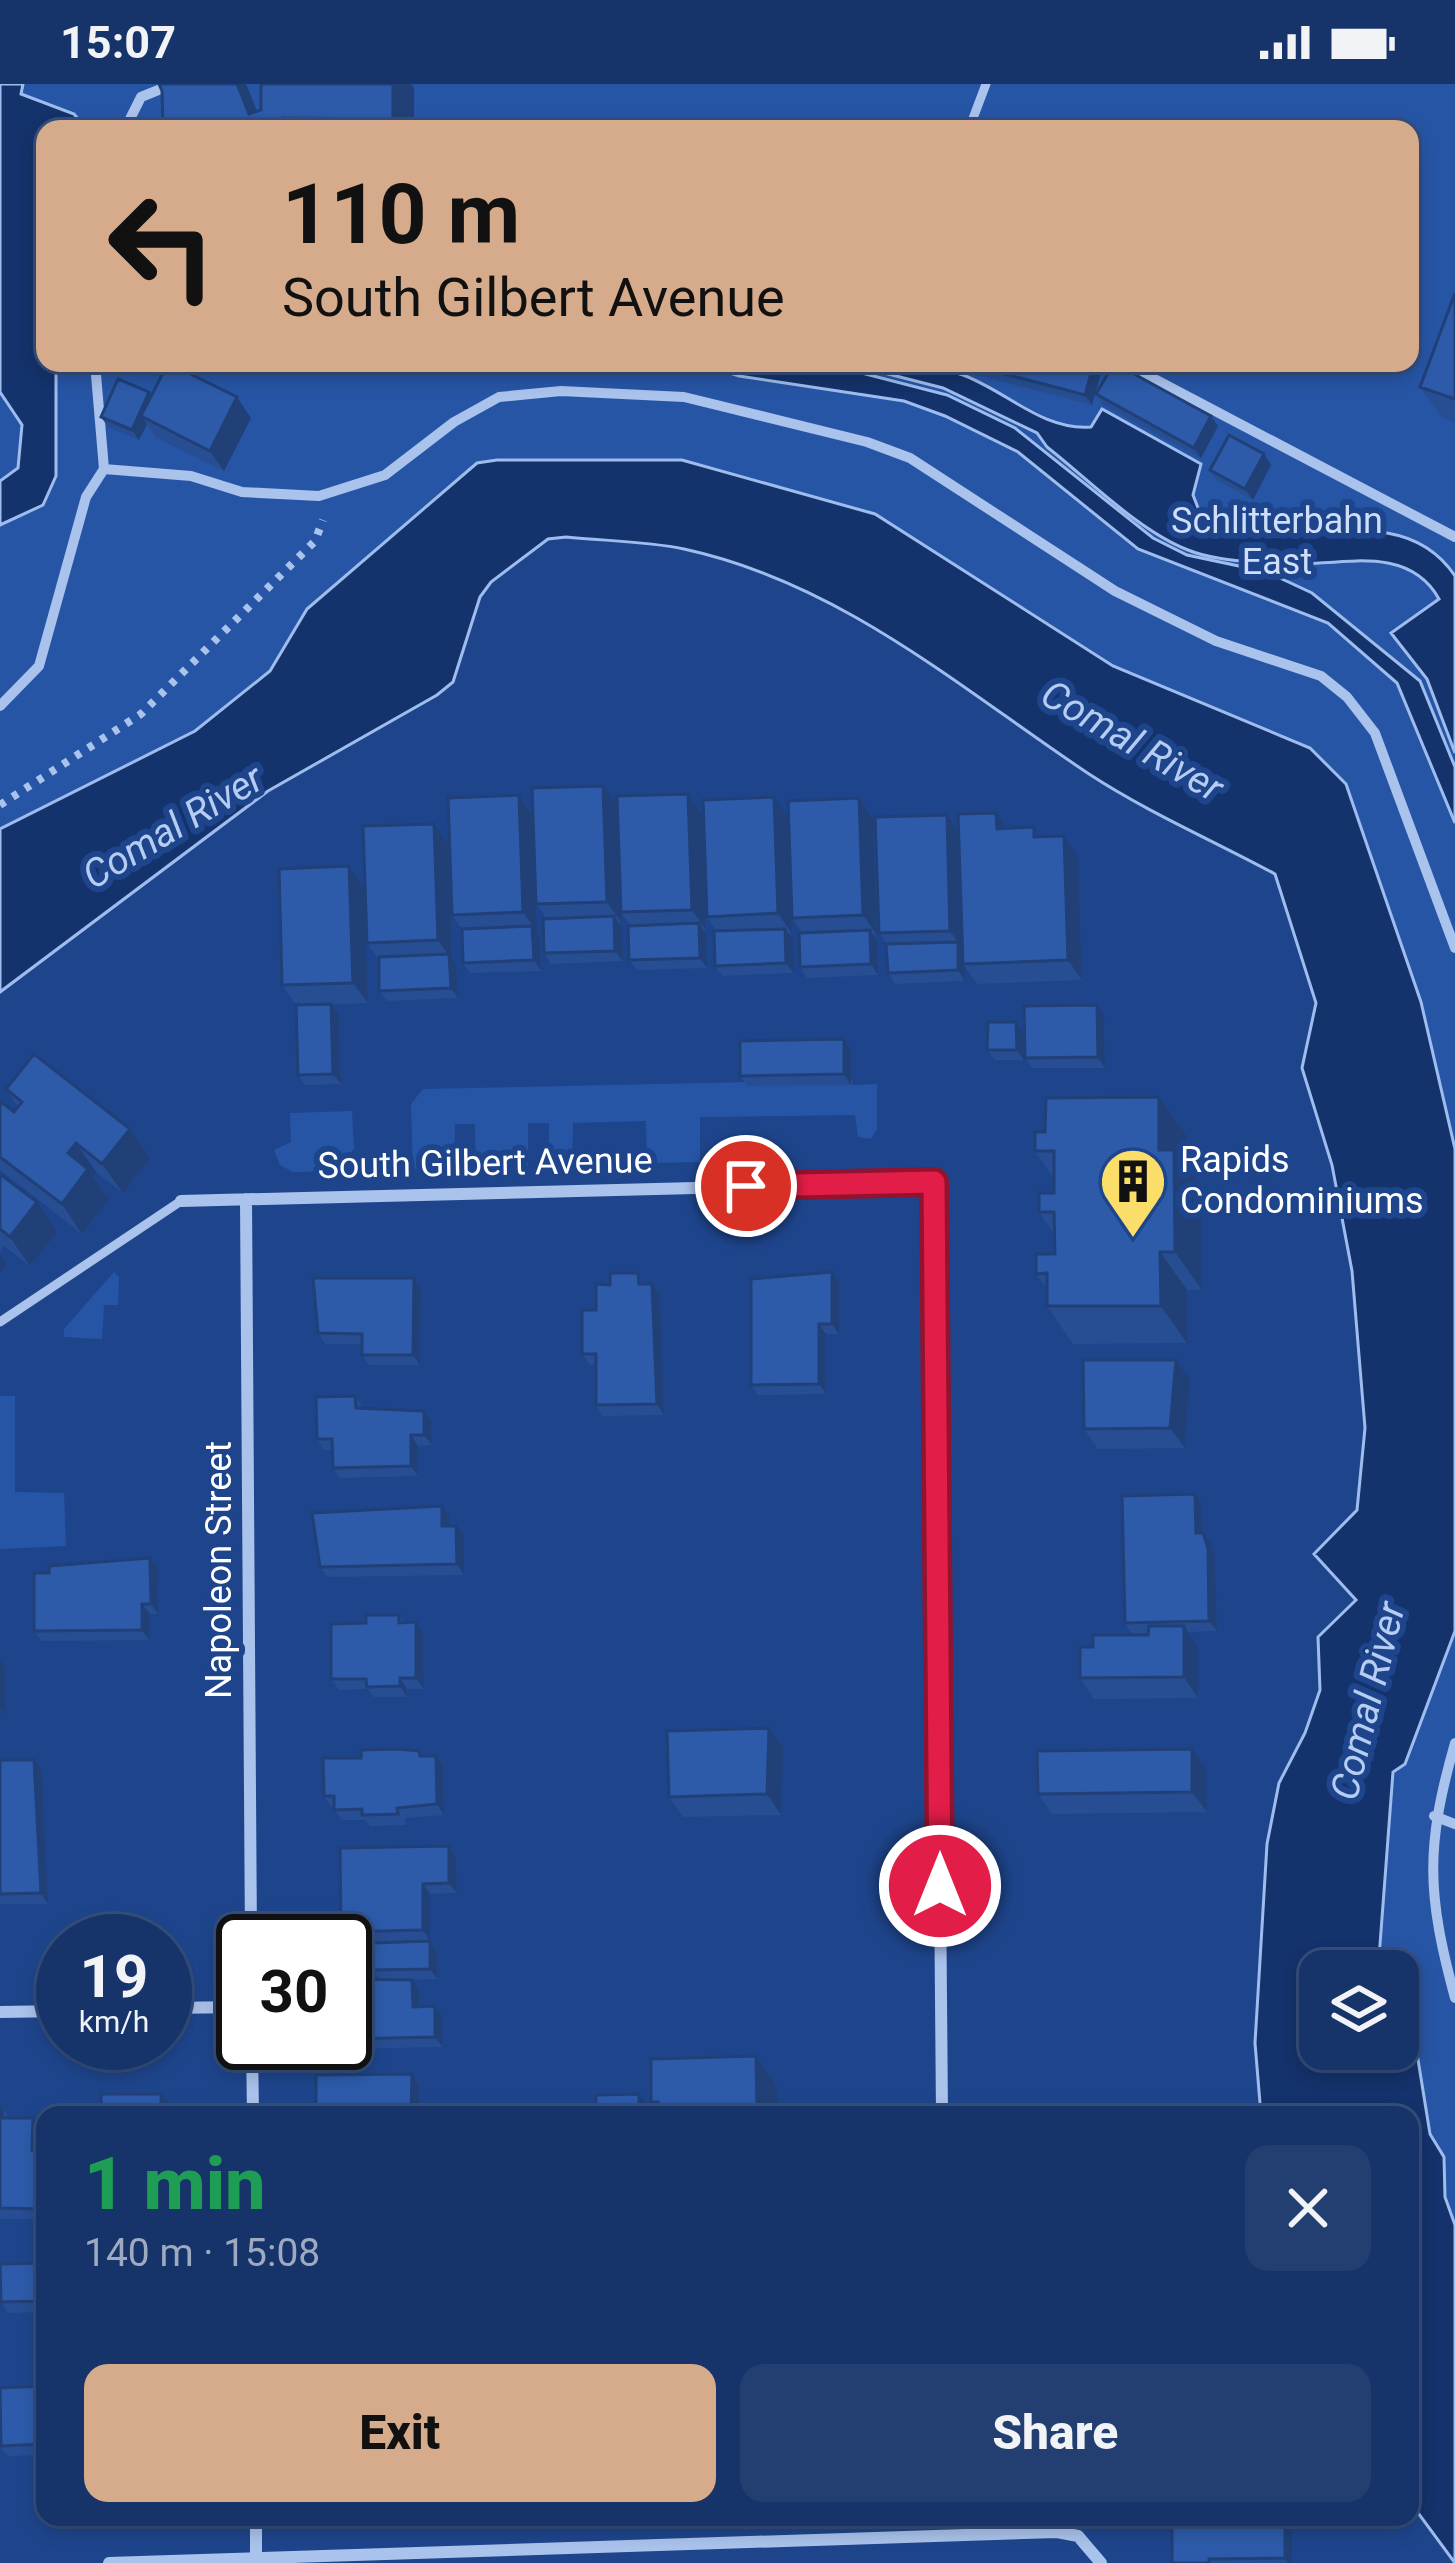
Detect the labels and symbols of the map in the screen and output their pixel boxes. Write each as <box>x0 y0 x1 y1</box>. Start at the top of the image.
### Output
park label: Schlitterbahn East <box>1171 500 1383 583</box>
water label: Comal River <box>1033 671 1232 812</box>
water label: Comal River <box>74 755 273 899</box>
pin <box>695 1135 797 1237</box>
street label: South Gilbert Avenue <box>317 1139 653 1187</box>
place label: Rapids Condominiums <box>1180 1139 1424 1222</box>
building icon: Rapids Condominiums <box>1098 1146 1168 1240</box>
street label: Napoleon Street <box>198 1441 240 1699</box>
water label: Comal River <box>1321 1596 1415 1805</box>
position arrow <box>877 1823 1003 1949</box>
speed limit sign: 30 <box>216 1914 372 2070</box>

